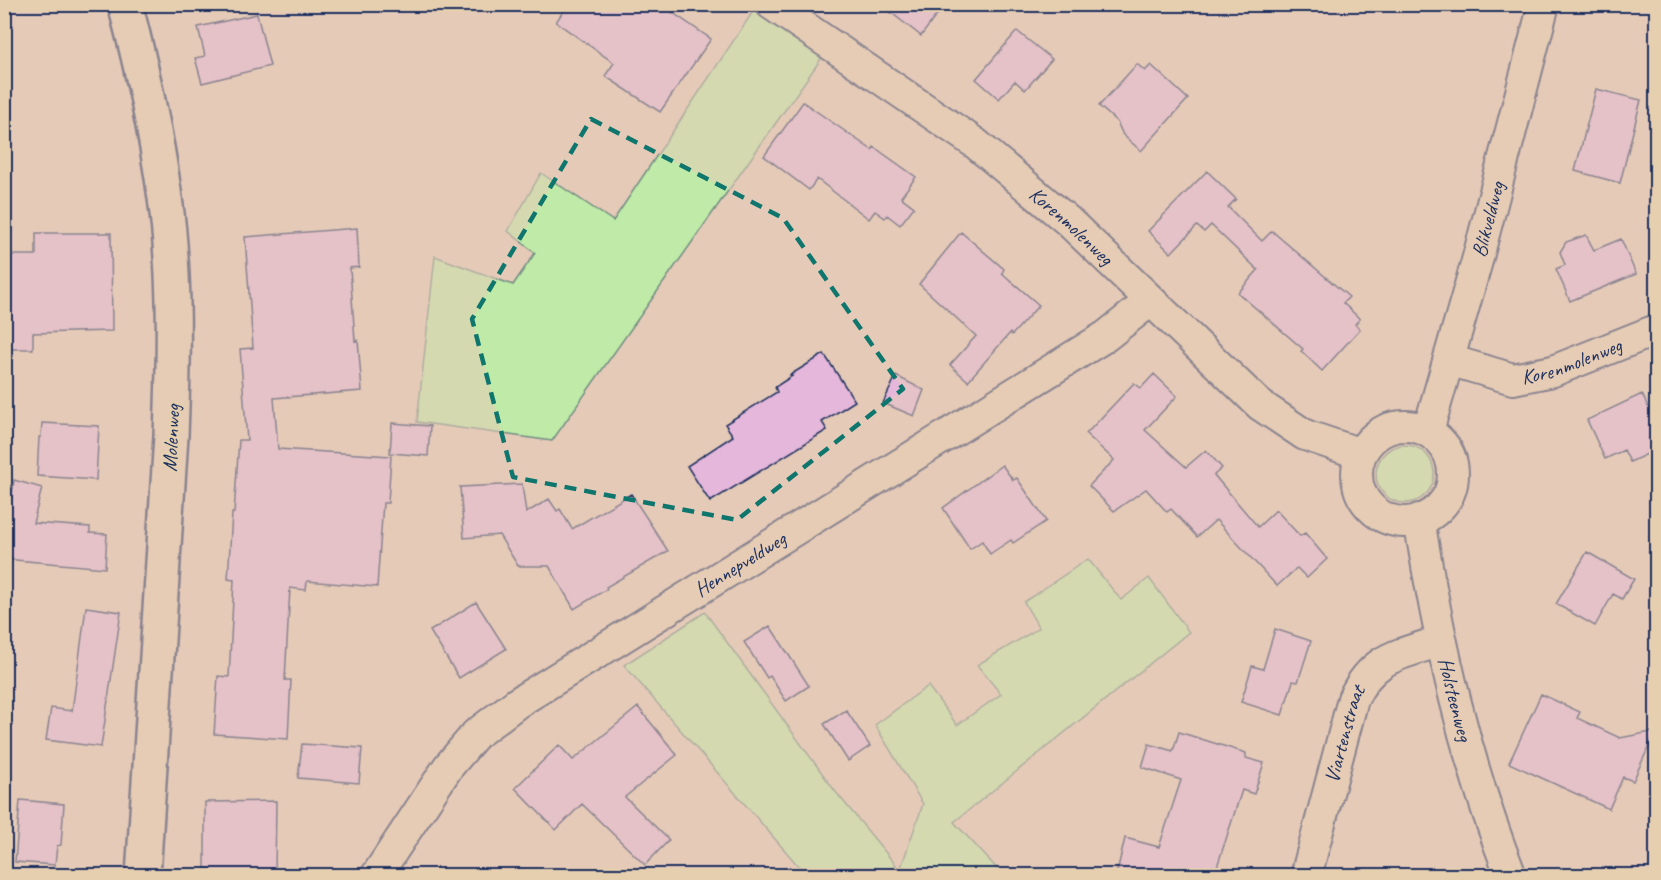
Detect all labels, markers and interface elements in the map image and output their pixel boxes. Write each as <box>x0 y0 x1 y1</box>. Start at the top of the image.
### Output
street label: Blikveldweg <box>1466 177 1511 260</box>
street label: Korenmolenweg <box>1024 181 1120 272</box>
street label: Korenmolenweg <box>1519 331 1627 390</box>
street label: Molenweg <box>156 402 186 472</box>
street label: Hennepveldweg <box>689 525 792 602</box>
street label: Holsteenweg <box>1433 655 1479 746</box>
street label: Viartenstraat <box>1318 679 1372 785</box>

